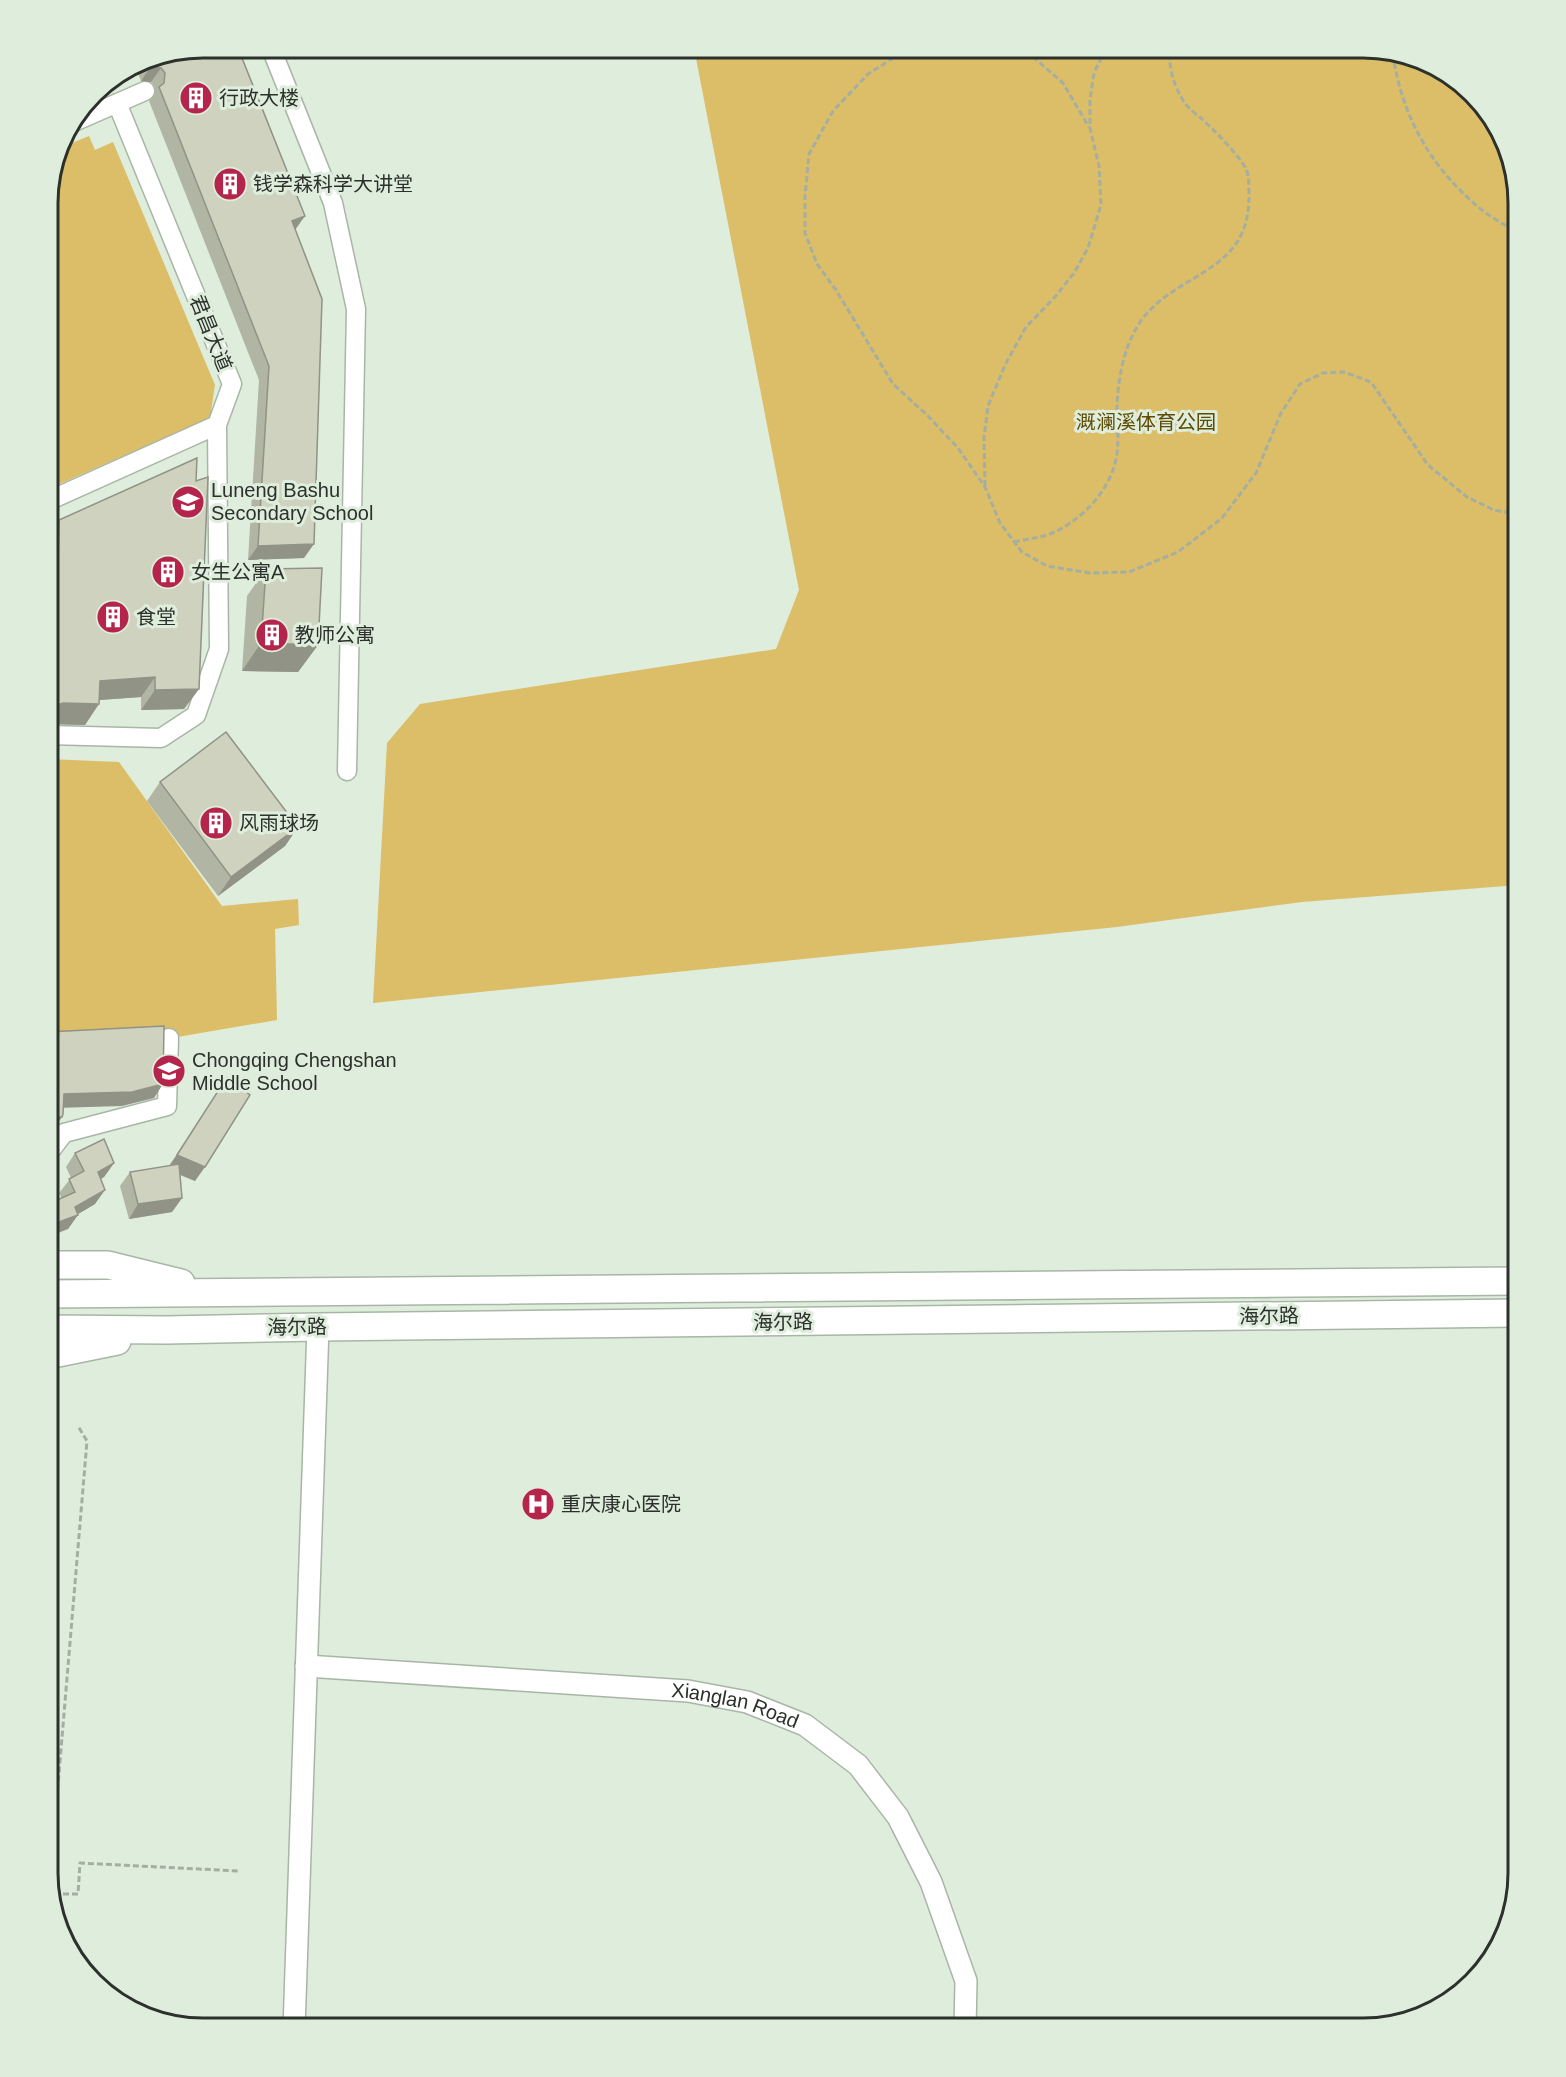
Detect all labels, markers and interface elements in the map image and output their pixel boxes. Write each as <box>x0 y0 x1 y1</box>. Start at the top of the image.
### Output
building icon: 行政大楼 <box>178 80 214 116</box>
place label: 行政大楼 <box>219 87 299 109</box>
building icon: 钱学森科学大讲堂 <box>212 166 248 202</box>
place label: 钱学森科学大讲堂 <box>253 173 413 195</box>
street label: 君昌大道 <box>186 292 236 374</box>
park label: 溉澜溪体育公园 <box>1076 411 1216 433</box>
place label: Luneng Bashu Secondary School <box>211 479 373 524</box>
school or university icon: Luneng Bashu Secondary School <box>170 484 206 520</box>
building icon: 女生公寓A <box>150 554 186 590</box>
place label: 女生公寓A <box>191 561 285 583</box>
building icon: 食堂 <box>95 599 131 635</box>
place label: 食堂 <box>136 606 176 628</box>
building icon: 教师公寓 <box>254 617 290 653</box>
place label: 教师公寓 <box>295 624 375 646</box>
building icon: 风雨球场 <box>198 805 234 841</box>
place label: 风雨球场 <box>239 812 319 834</box>
place label: Chongqing Chengshan Middle School <box>192 1049 397 1094</box>
school or university icon: Chongqing Chengshan Middle School <box>151 1053 187 1089</box>
street label: 海尔路 <box>1239 1304 1299 1328</box>
street label: 海尔路 <box>753 1310 813 1334</box>
street label: 海尔路 <box>267 1315 327 1339</box>
hospital icon: 重庆康心医院 <box>520 1486 556 1522</box>
place label: 重庆康心医院 <box>561 1493 681 1515</box>
street label: Xianglan Road <box>671 1679 802 1732</box>

